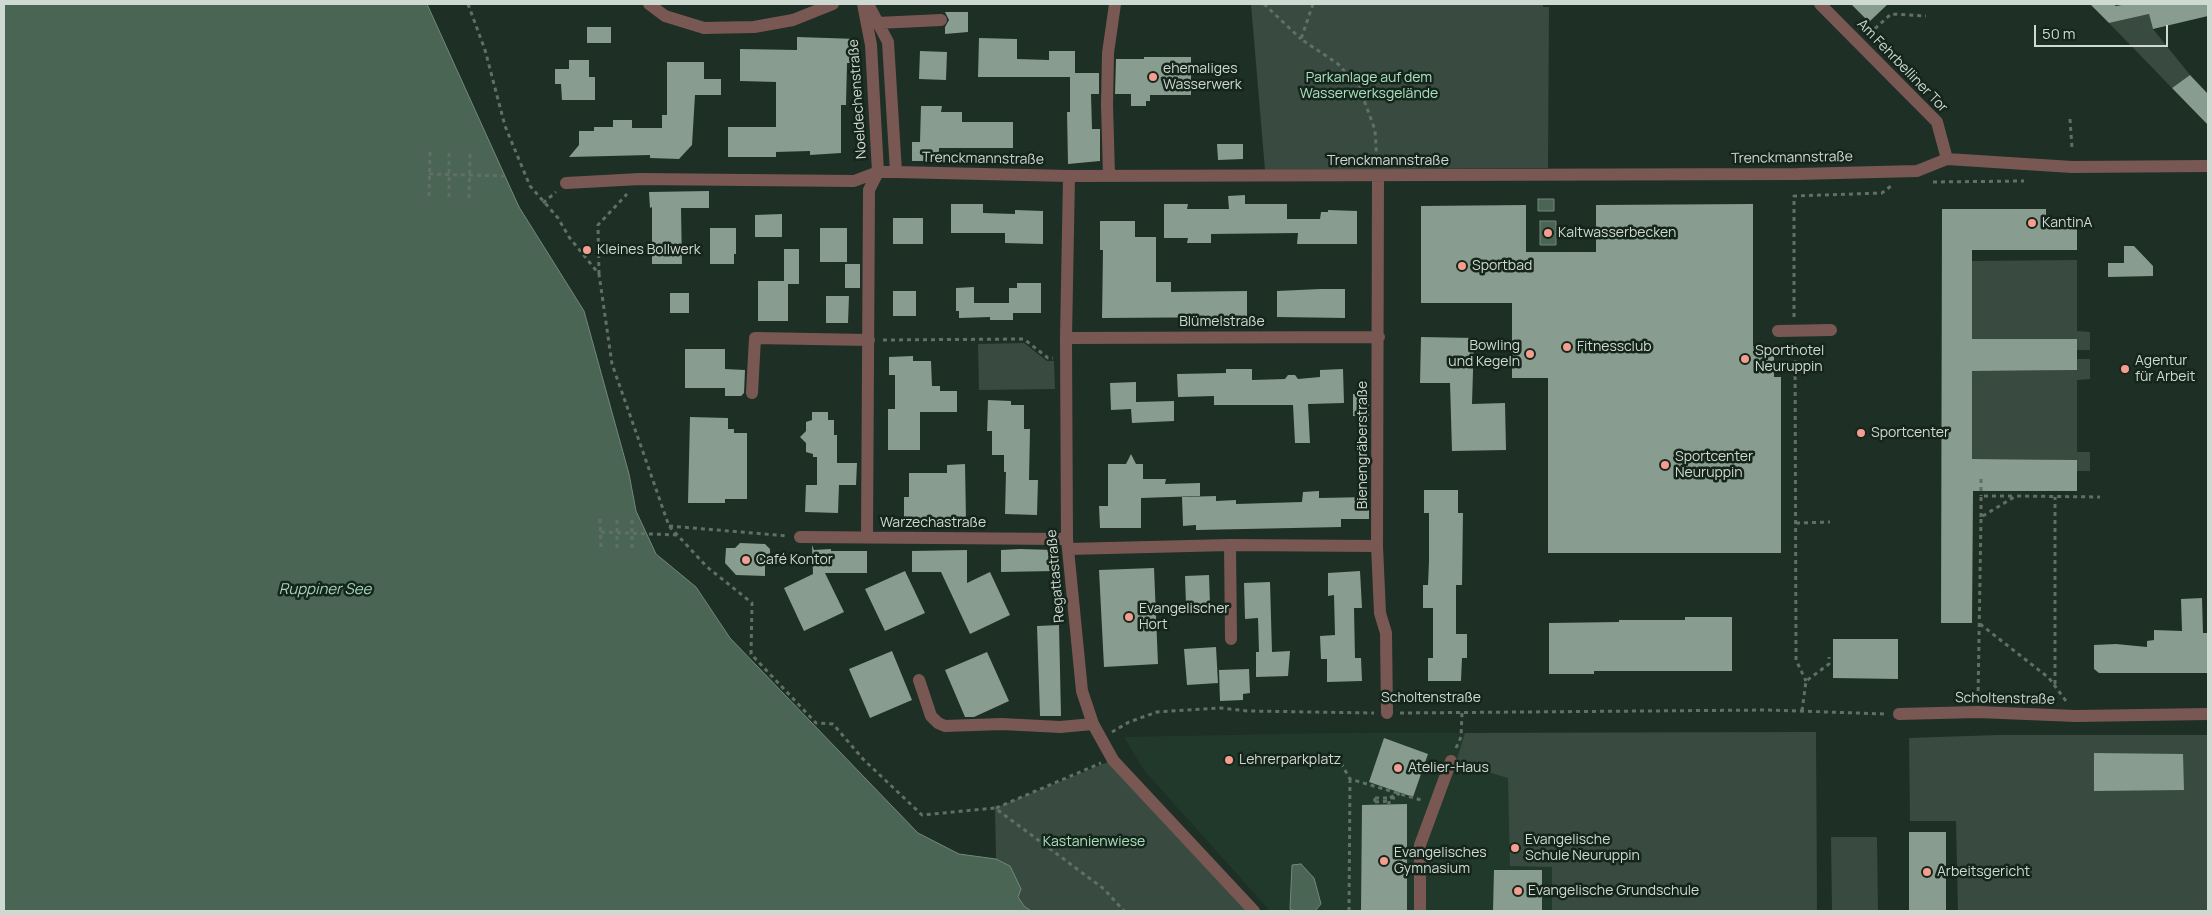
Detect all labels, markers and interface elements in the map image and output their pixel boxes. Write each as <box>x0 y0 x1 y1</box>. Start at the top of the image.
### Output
scale bar <box>2037 15 2171 47</box>
street label: Am Fehrbelliner Tor <box>1853 16 1951 116</box>
text: 50 m <box>2042 23 2076 44</box>
street label: Noeldechenstraße <box>845 38 871 160</box>
place label: ehemaliges Wasserwerk <box>1163 61 1242 94</box>
park label: Parkanlage auf dem Wasserwerksgelände <box>1300 70 1438 102</box>
marker: ehemaliges Wasserwerk <box>1147 71 1159 83</box>
street label: Trenckmannstraße <box>1731 149 1853 167</box>
street label: Trenckmannstraße <box>922 150 1044 168</box>
street label: Trenckmannstraße <box>1327 153 1449 169</box>
place label: KantinA <box>2042 215 2092 231</box>
marker: KantinA <box>2026 217 2038 229</box>
place label: Kaltwasserbecken <box>1558 225 1676 241</box>
marker: Kaltwasserbecken <box>1542 227 1554 239</box>
place label: Kleines Bollwerk <box>597 242 701 258</box>
marker: Kleines Bollwerk <box>581 244 593 256</box>
place label: Sportbad <box>1472 258 1532 274</box>
marker: Sportbad <box>1456 260 1468 272</box>
street label: Blümelstraße <box>1179 314 1265 330</box>
place label: Bowling und Kegeln <box>1448 338 1520 371</box>
place label: Fitnessclub <box>1577 339 1651 355</box>
marker: Fitnessclub <box>1561 341 1573 353</box>
place label: Sporthotel Neuruppin <box>1755 343 1824 376</box>
marker: Bowling und Kegeln <box>1524 348 1536 360</box>
marker: Sporthotel Neuruppin <box>1739 353 1751 365</box>
place label: Agentur für Arbeit <box>2135 353 2195 386</box>
marker: Agentur für Arbeit <box>2119 363 2131 375</box>
street label: Bienengräberstraße <box>1355 381 1371 509</box>
place label: Sportcenter <box>1871 425 1949 441</box>
marker: Sportcenter <box>1855 427 1867 439</box>
place label: Sportcenter Neuruppin <box>1675 449 1753 482</box>
marker: Sportcenter Neuruppin <box>1659 459 1671 471</box>
street label: Warzechastraße <box>880 515 986 531</box>
street label: Regattastraße <box>1044 529 1068 623</box>
place label: Café Kontor <box>756 552 833 568</box>
marker: Café Kontor <box>740 554 752 566</box>
water label: Ruppiner See <box>279 581 371 599</box>
place label: Evangelischer Hort <box>1139 601 1229 634</box>
marker: Evangelischer Hort <box>1123 611 1135 623</box>
street label: Scholtenstraße <box>1381 690 1481 706</box>
street label: Scholtenstraße <box>1955 690 2055 708</box>
place label: Lehrerparkplatz <box>1239 752 1341 768</box>
marker: Lehrerparkplatz <box>1223 754 1235 766</box>
place label: Atelier-Haus <box>1408 760 1489 776</box>
marker: Atelier-Haus <box>1392 762 1404 774</box>
place label: Evangelische Schule Neuruppin <box>1525 832 1640 864</box>
park label: Kastanienwiese <box>1043 834 1145 850</box>
marker: Evangelische Schule Neuruppin <box>1509 842 1521 854</box>
place label: Evangelisches Gymnasium <box>1394 845 1487 878</box>
marker: Evangelisches Gymnasium <box>1378 855 1390 867</box>
place label: Arbeitsgericht <box>1937 864 2030 880</box>
marker: Arbeitsgericht <box>1921 866 1933 878</box>
place label: Evangelische Grundschule <box>1528 883 1699 899</box>
marker: Evangelische Grundschule <box>1512 885 1524 897</box>

